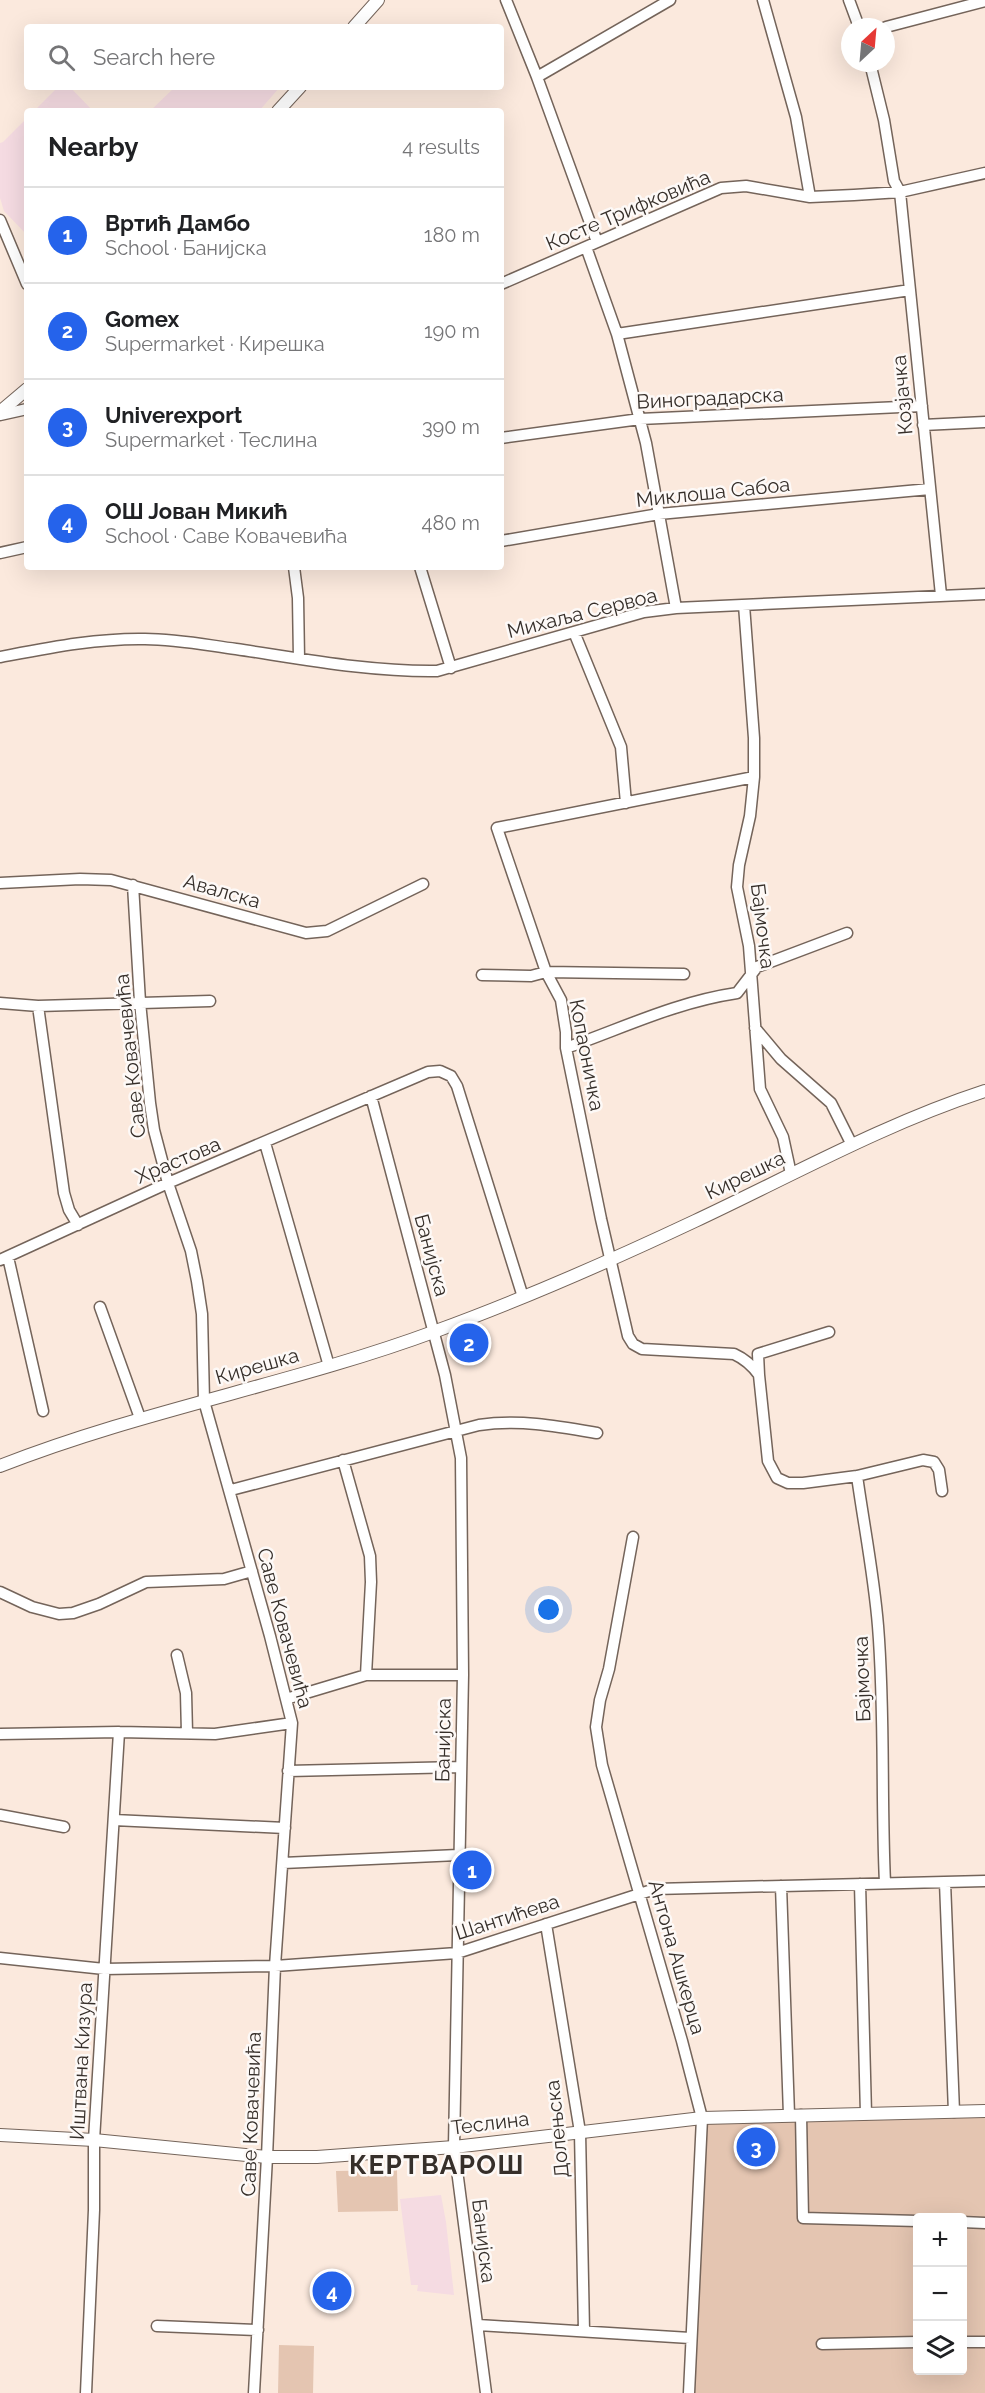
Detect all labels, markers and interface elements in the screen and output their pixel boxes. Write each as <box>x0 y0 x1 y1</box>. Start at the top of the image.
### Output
north arrow <box>841 18 895 72</box>
search box <box>24 24 504 90</box>
icon: search <box>45 41 78 74</box>
text: Search here <box>93 44 215 70</box>
text: Nearby <box>48 132 138 162</box>
text: 4 results <box>402 135 480 159</box>
street label: Косте Трифковића <box>542 165 714 255</box>
text: Вртић Дамбо <box>105 210 250 236</box>
text: 1 <box>63 223 72 247</box>
text: 180 m <box>424 223 480 247</box>
text: School · Банијска <box>105 236 267 260</box>
text: Gomex <box>105 306 179 332</box>
text: 2 <box>62 319 73 343</box>
text: 190 m <box>424 319 480 343</box>
text: Supermarket · Кирешка <box>105 332 325 356</box>
street label: Козјачка <box>887 354 917 436</box>
street label: Виноградарска <box>636 382 784 414</box>
text: Univerexport <box>105 402 242 428</box>
text: 3 <box>62 415 73 439</box>
text: 390 m <box>422 415 480 439</box>
text: Supermarket · Теслина <box>105 428 317 452</box>
street label: Миклоша Сабоа <box>635 472 791 512</box>
text: ОШ Јован Микић <box>105 498 288 524</box>
text: 4 <box>62 511 73 535</box>
text: 480 m <box>422 511 480 535</box>
text: School · Саве Ковачевића <box>105 524 347 548</box>
street label: Михаља Сервоа <box>505 583 659 643</box>
street label: Авалска <box>181 869 263 913</box>
street label: Бајмочка <box>746 882 780 970</box>
street label: Саве Ковачевића <box>109 973 151 1139</box>
street label: Копаоничка <box>564 997 610 1113</box>
street label: Храстова <box>132 1131 224 1189</box>
street label: Кирешка <box>701 1145 789 1205</box>
street label: Банијска <box>410 1211 454 1299</box>
pin: 2 <box>450 1320 488 1366</box>
street label: Кирешка <box>212 1343 302 1389</box>
street label: Саве Ковачевића <box>252 1545 318 1711</box>
your location <box>534 1595 563 1624</box>
street label: Бајмочка <box>849 1636 875 1722</box>
street label: Банијска <box>430 1698 456 1782</box>
pin: 1 <box>452 1848 492 1892</box>
street label: Антона Ашкерца <box>643 1877 711 2037</box>
street label: Шантићева <box>452 1889 562 1945</box>
street label: Иштвана Кизура <box>65 1982 97 2140</box>
street label: Саве Ковачевића <box>236 2031 266 2197</box>
street label: Долењска <box>540 2079 574 2179</box>
street label: Теслина <box>450 2106 530 2140</box>
pin: 3 <box>736 2124 776 2170</box>
district label: КЕРТВАРОШ <box>349 2150 525 2180</box>
street label: Банијска <box>467 2198 501 2284</box>
map controls <box>913 2213 967 2375</box>
button: + <box>913 2213 967 2267</box>
button: − <box>913 2267 967 2321</box>
pin: 4 <box>312 2268 352 2314</box>
button: layers <box>913 2321 967 2375</box>

